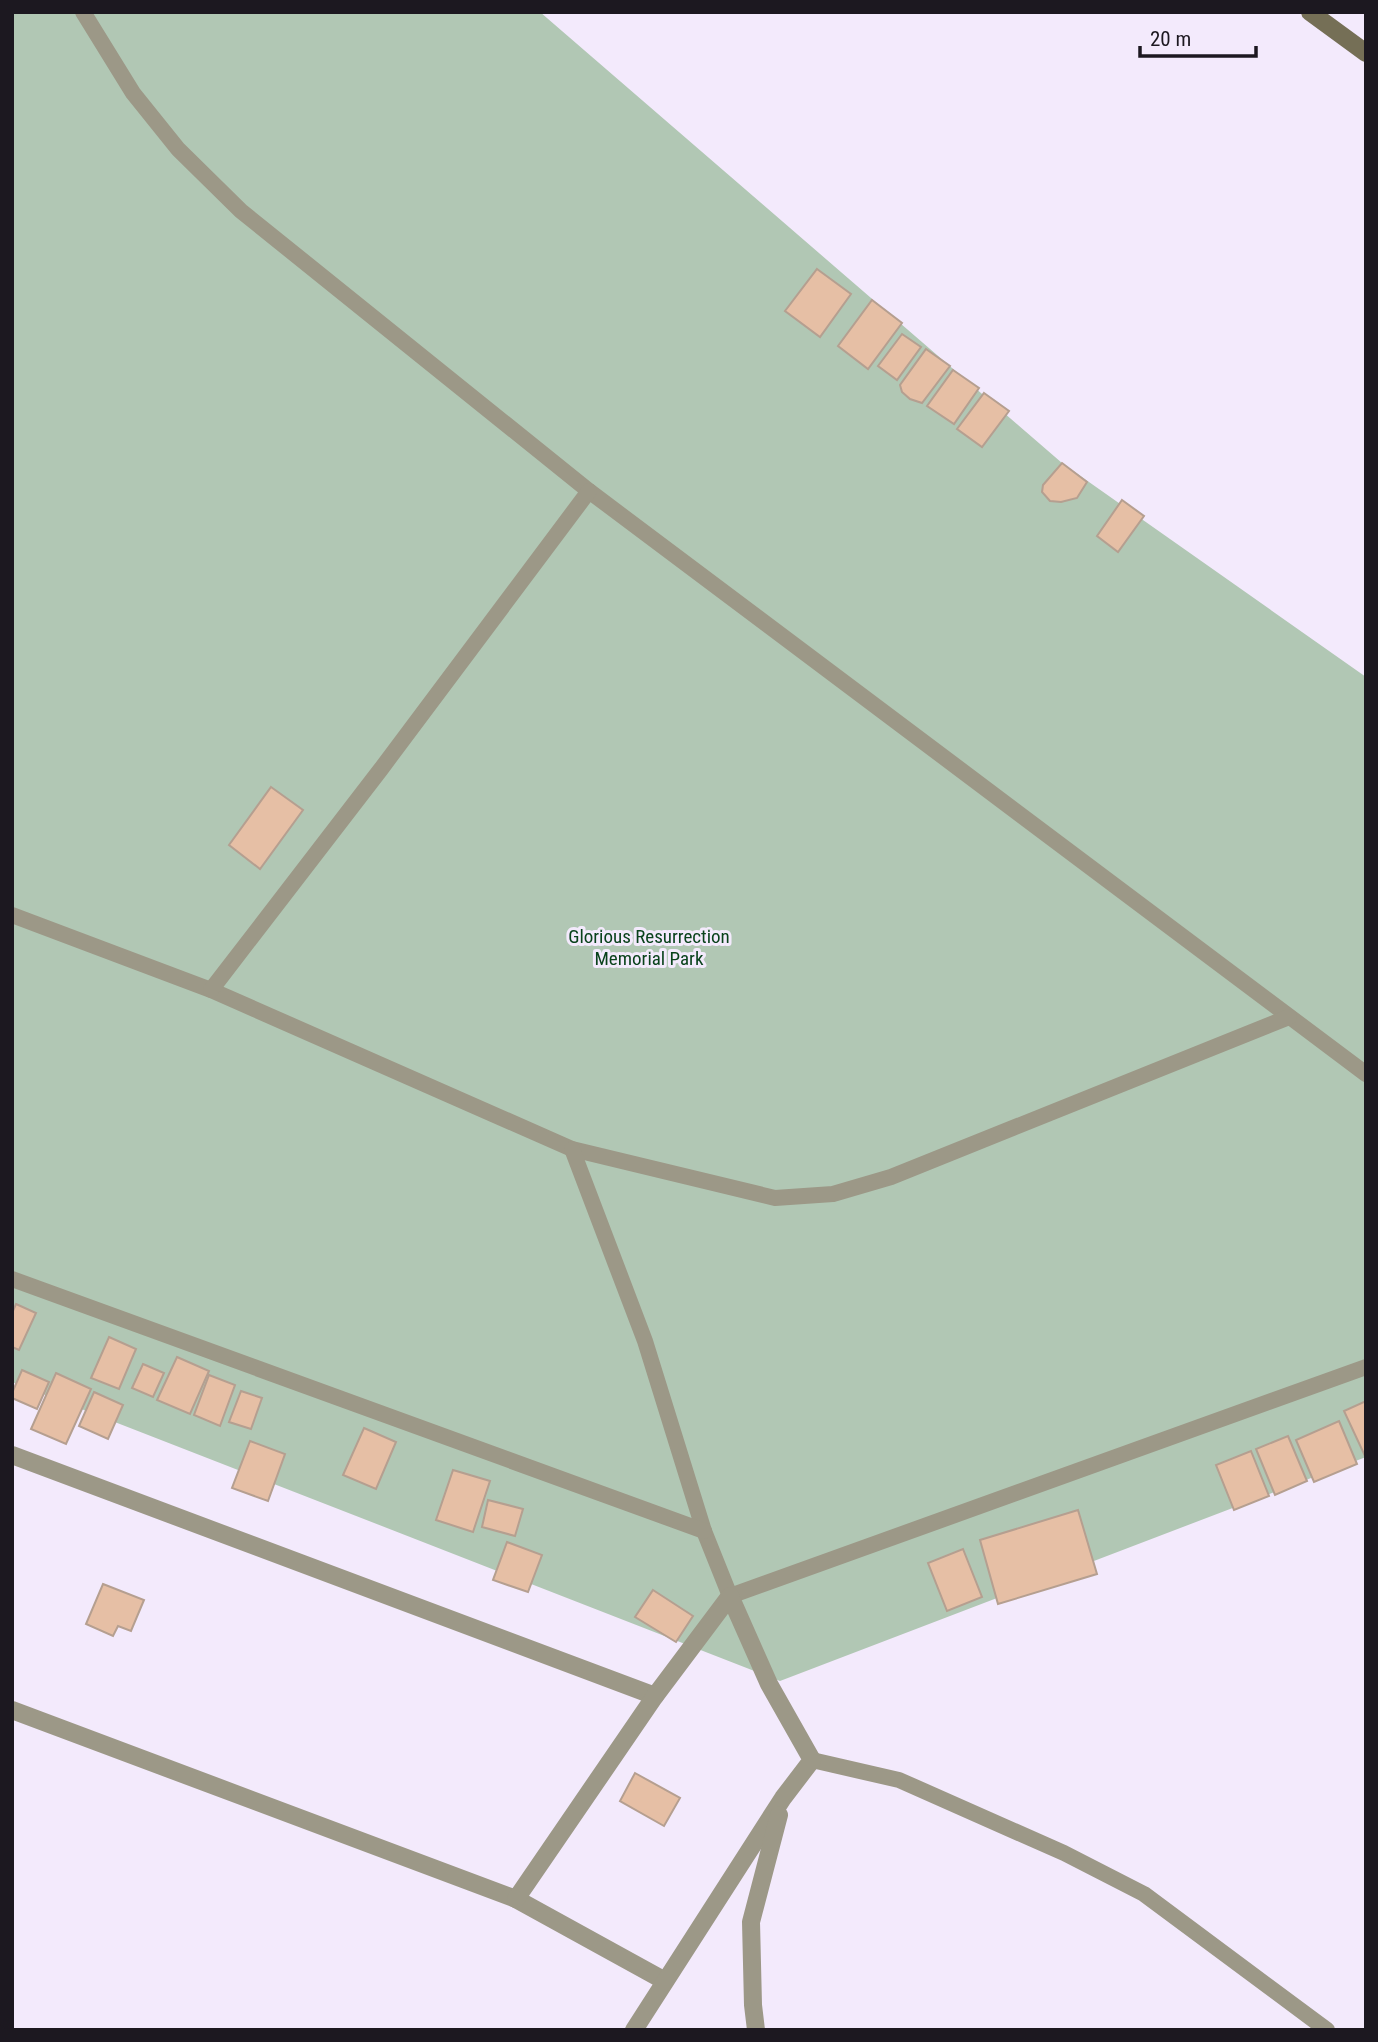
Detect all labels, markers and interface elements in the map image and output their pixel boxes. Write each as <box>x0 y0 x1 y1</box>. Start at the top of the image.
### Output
scale bar <box>1140 14 1256 58</box>
text: 20 m <box>1150 27 1191 51</box>
park label: Glorious Resurrection Memorial Park <box>568 925 730 970</box>

